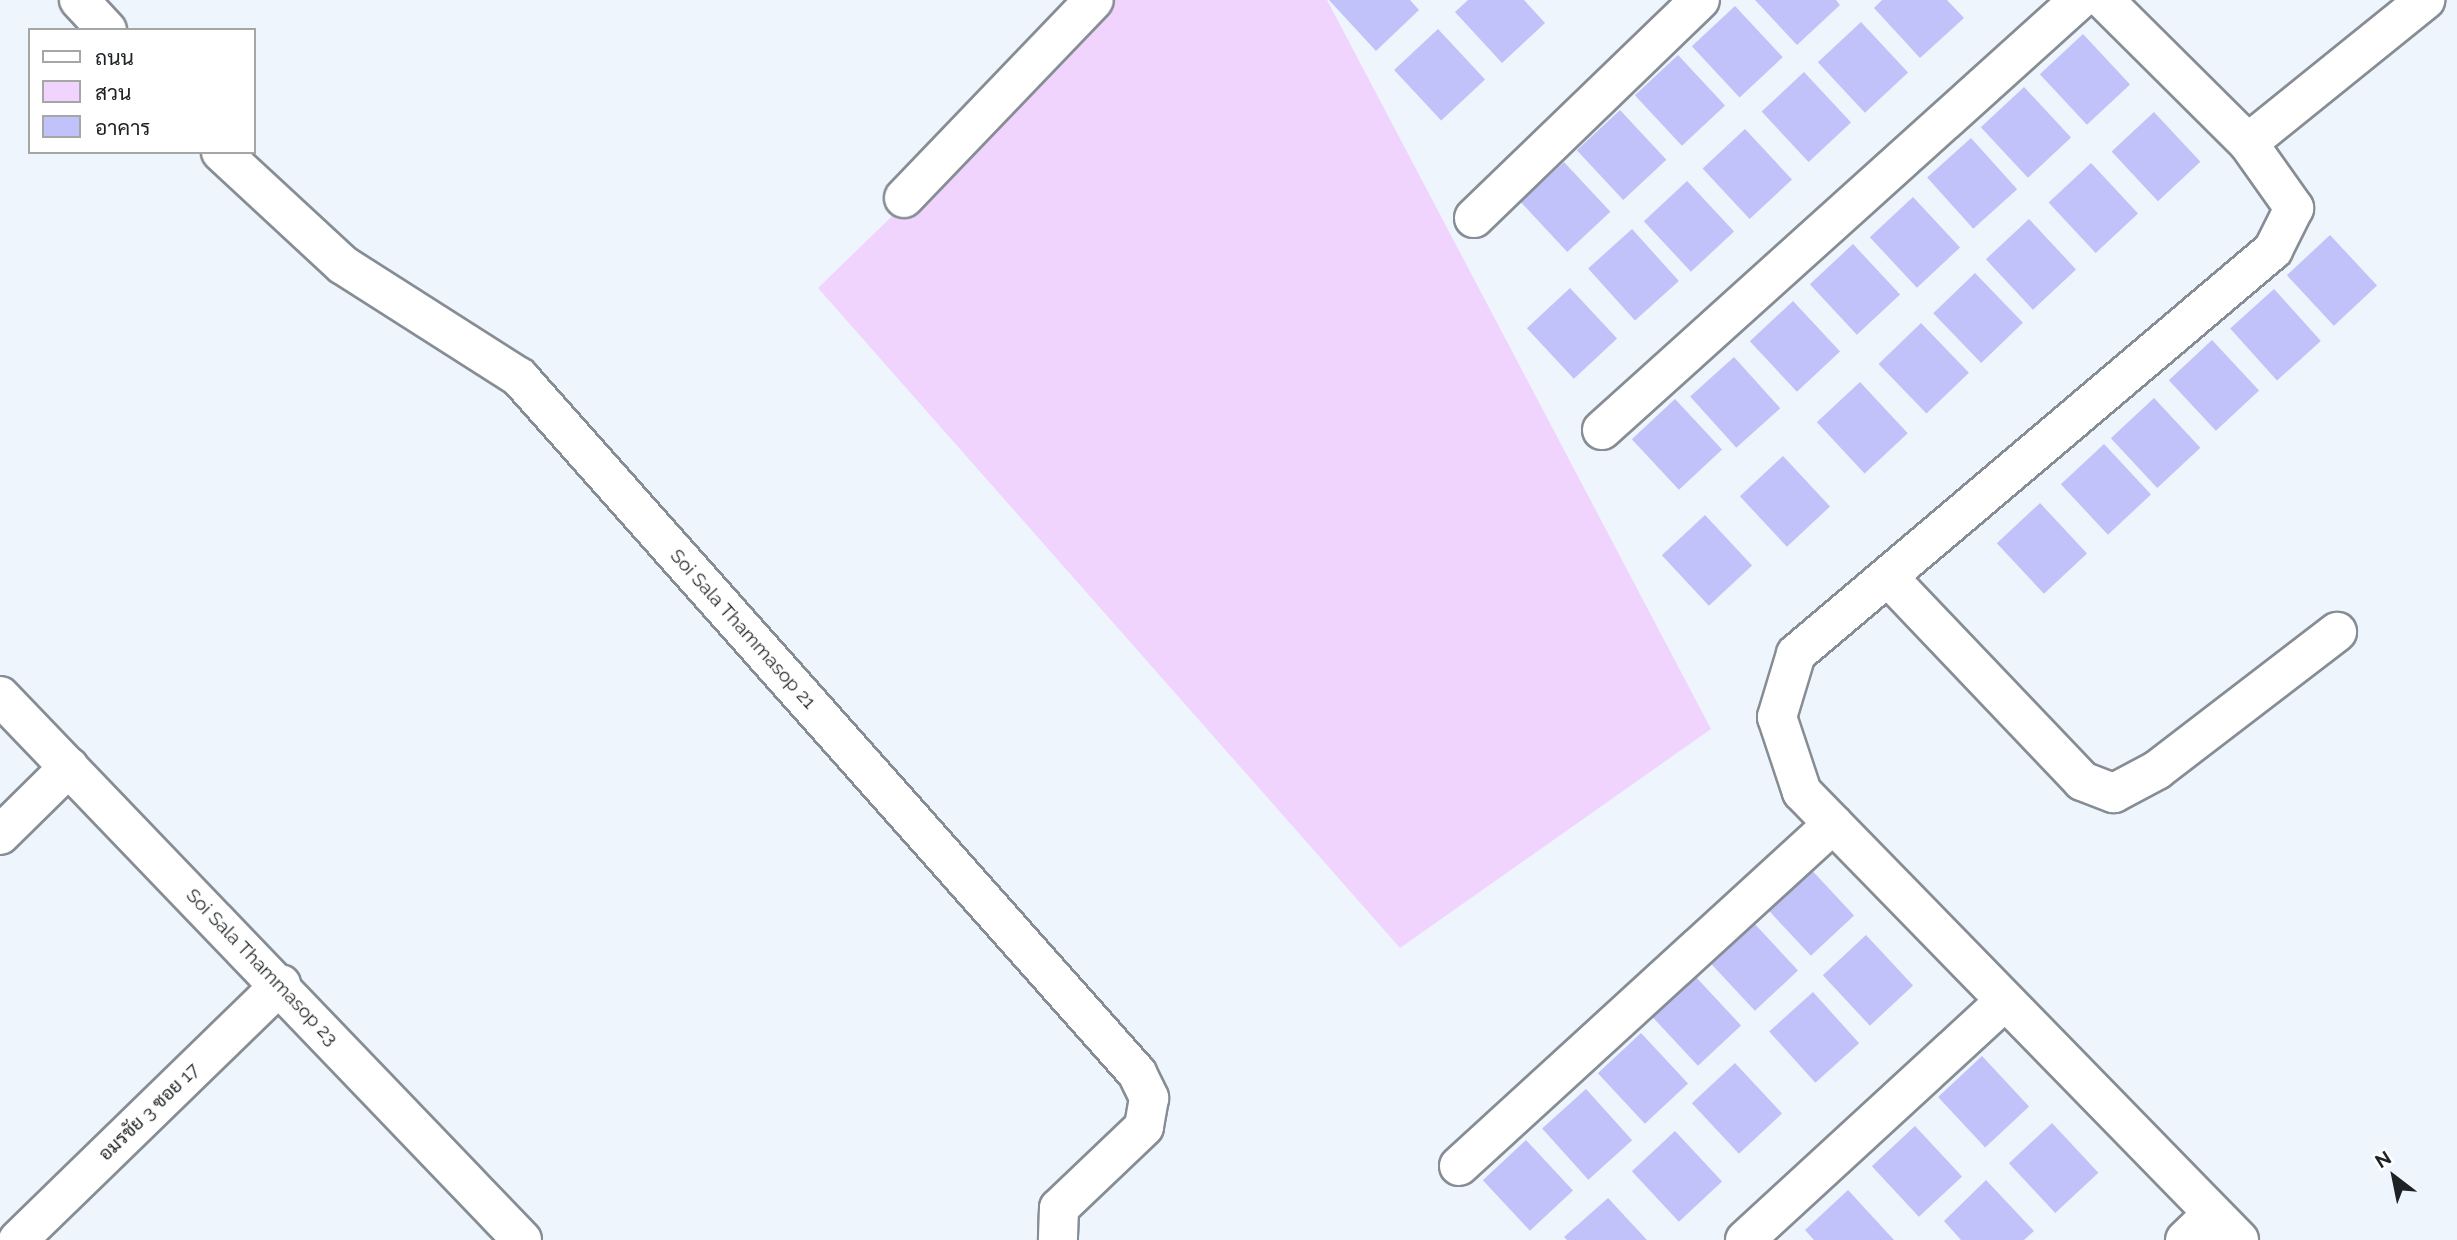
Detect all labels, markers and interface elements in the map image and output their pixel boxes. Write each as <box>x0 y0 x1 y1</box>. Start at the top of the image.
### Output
legend <box>28 28 256 154</box>
text: ถนน <box>95 45 134 70</box>
text: สวน <box>95 80 131 105</box>
text: อาคาร <box>95 115 151 140</box>
street label: Soi Sala Thammasop 21 <box>665 544 821 714</box>
street label: Soi Sala Thammasop 23 <box>181 884 343 1050</box>
street label: อมรชัย 3 ซอย 17 <box>94 1058 204 1166</box>
north arrow <box>2359 1142 2429 1212</box>
text: N <box>2371 1146 2395 1172</box>

